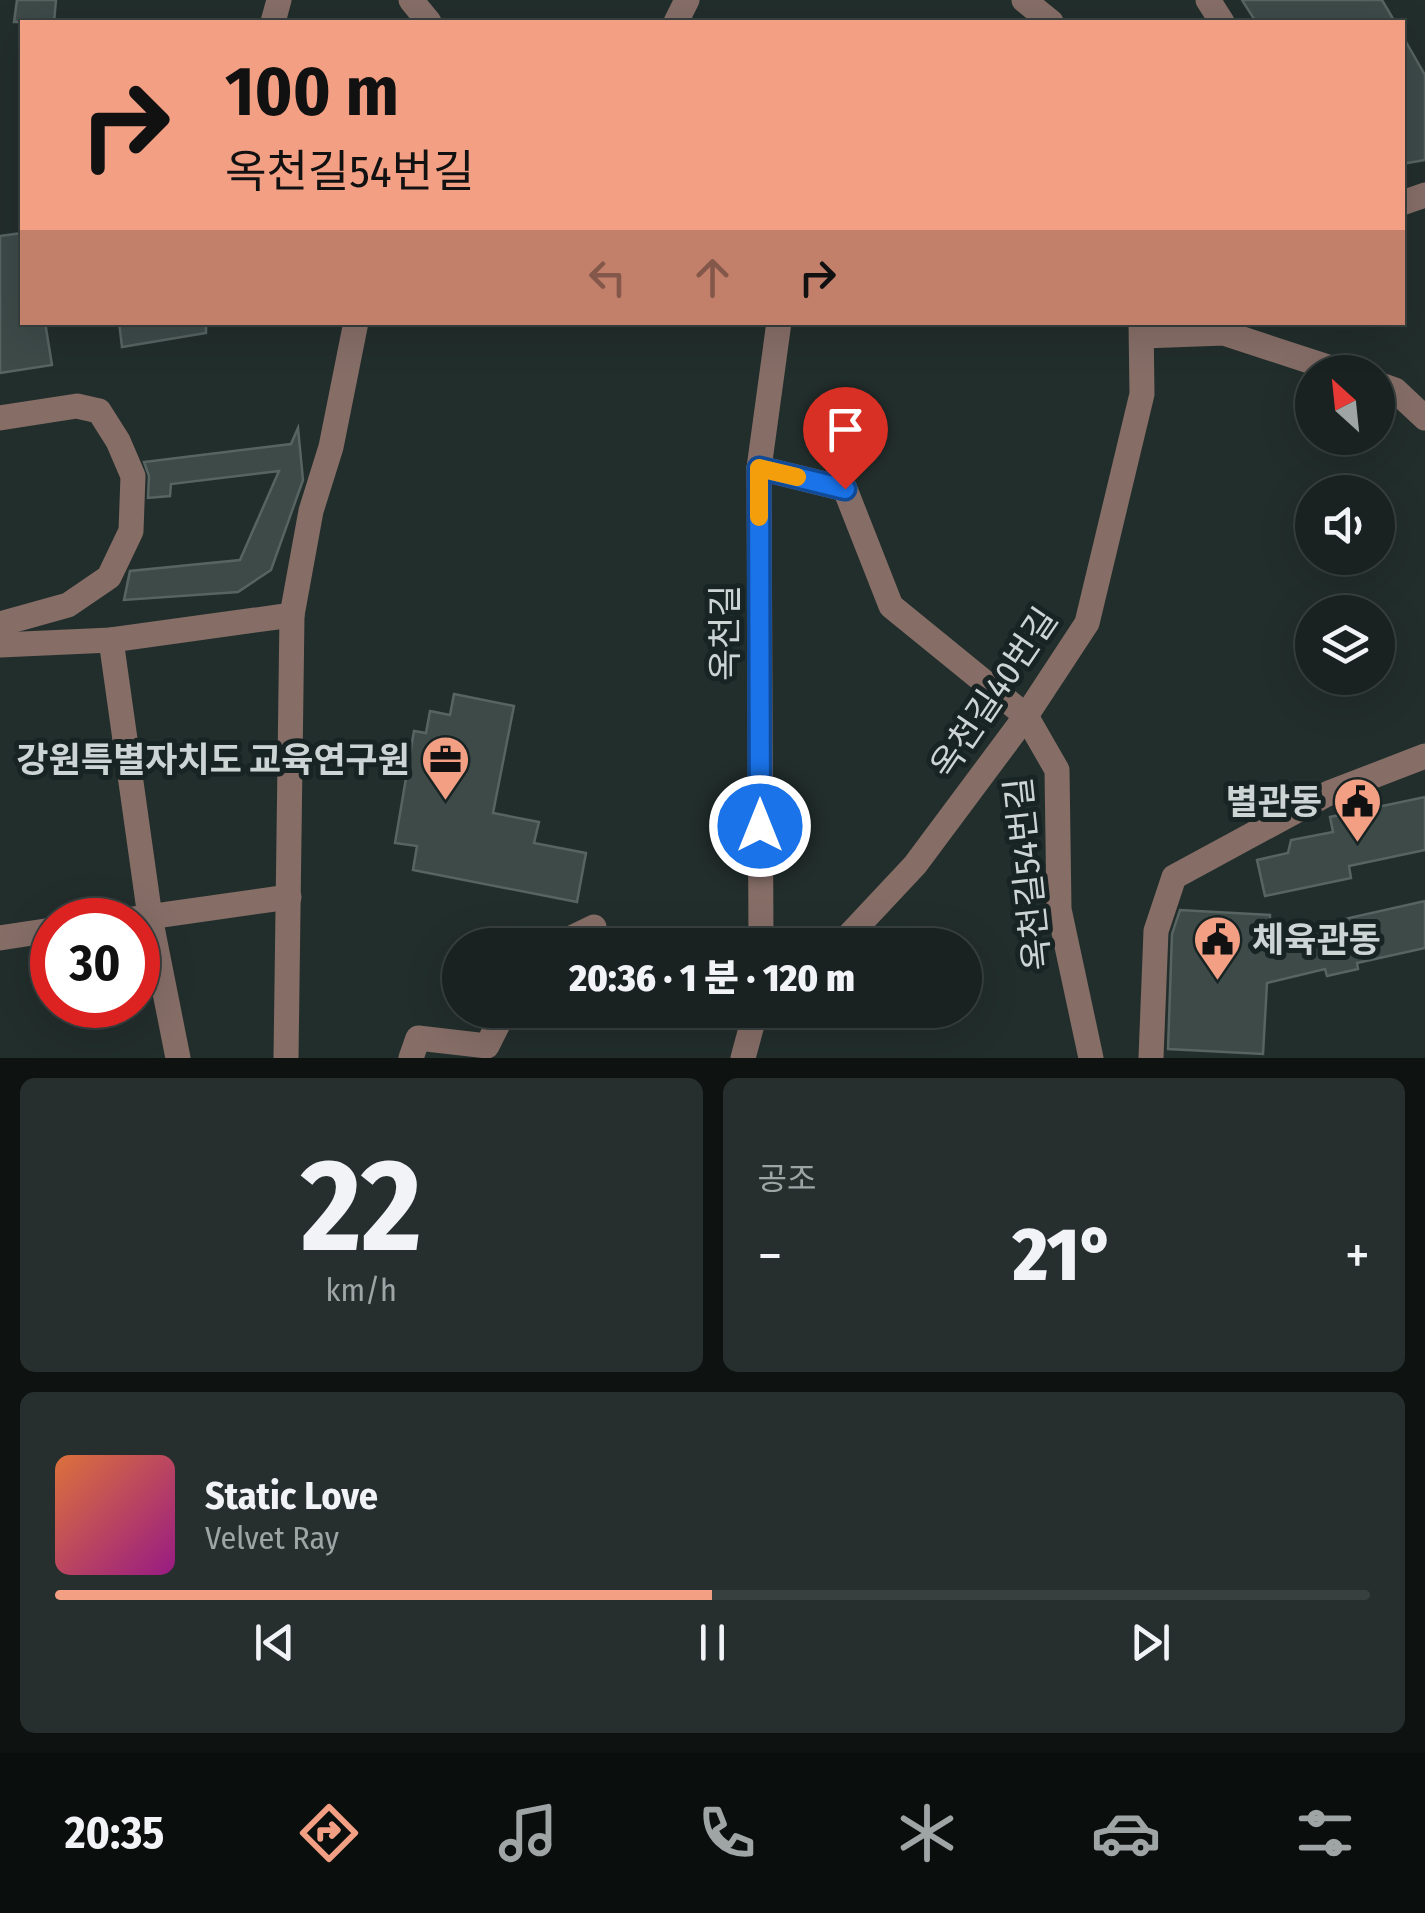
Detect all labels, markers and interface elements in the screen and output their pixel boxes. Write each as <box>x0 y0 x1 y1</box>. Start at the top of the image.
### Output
text: 100 m <box>225 50 399 134</box>
icon: right <box>60 60 190 190</box>
text: 옥천길54번길 <box>225 145 474 199</box>
icon: left <box>580 250 635 305</box>
icon: ahead <box>685 250 740 305</box>
icon: right <box>790 250 845 305</box>
north arrow <box>1295 355 1395 455</box>
map controls <box>1295 355 1395 695</box>
pin <box>803 387 888 490</box>
icon: arrive <box>818 402 873 457</box>
button: sound <box>1295 475 1395 575</box>
street label: 옥천길 <box>704 585 746 681</box>
button: layers <box>1295 595 1395 695</box>
street label: 옥천길40번길 <box>922 600 1066 786</box>
office icon: 강원특별자치도 교육연구원 <box>419 734 471 802</box>
place label: 강원특별자치도 교육연구원 <box>16 739 410 781</box>
position arrow <box>708 774 812 878</box>
street label: 옥천길54번길 <box>997 775 1059 973</box>
public building icon: 별관동 <box>1331 776 1383 844</box>
place label: 별관동 <box>1225 781 1322 823</box>
speed limit sign: 30 <box>30 898 160 1028</box>
public building icon: 체육관동 <box>1191 914 1243 982</box>
place label: 체육관동 <box>1252 919 1381 961</box>
text: 20:36 · 1 분 · 120 m <box>569 955 855 1001</box>
text: 22 <box>301 1128 421 1284</box>
text: 공조 <box>758 1160 816 1198</box>
text: 21° <box>1013 1210 1114 1300</box>
text: − <box>758 1223 782 1289</box>
text: + <box>1345 1223 1370 1289</box>
text: km/h <box>326 1271 397 1309</box>
text: Static Love <box>205 1473 378 1519</box>
text: Velvet Ray <box>205 1519 339 1557</box>
icon: previous <box>247 1615 302 1670</box>
icon: pause <box>685 1615 740 1670</box>
icon: next <box>1123 1615 1178 1670</box>
icon: directions <box>294 1798 364 1868</box>
icon: music <box>493 1798 563 1868</box>
icon: phone <box>692 1798 762 1868</box>
icon: climate <box>892 1798 962 1868</box>
icon: car <box>1091 1798 1161 1868</box>
icon: filters <box>1290 1798 1360 1868</box>
text: 20:35 <box>65 1806 164 1860</box>

